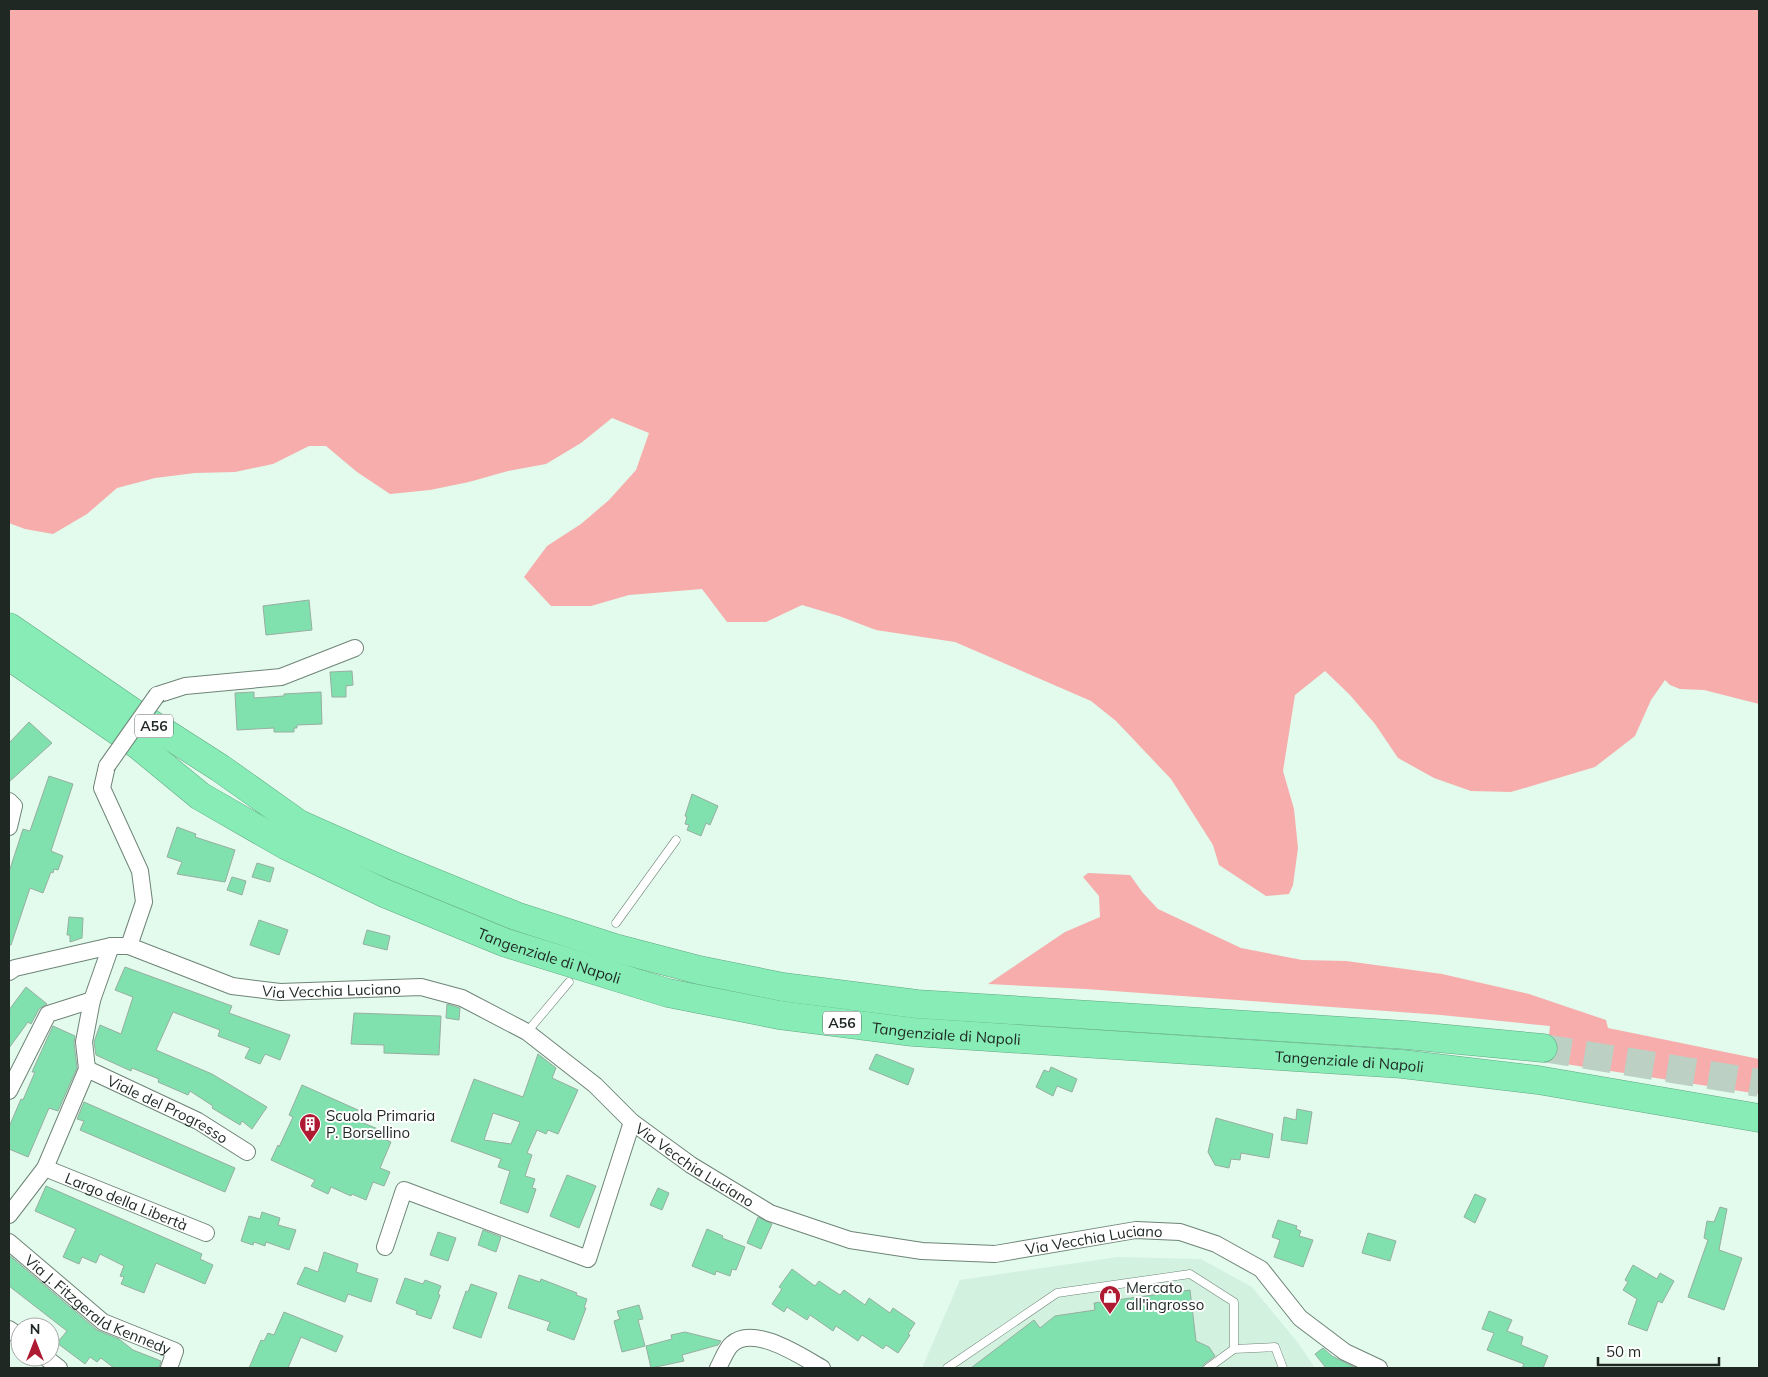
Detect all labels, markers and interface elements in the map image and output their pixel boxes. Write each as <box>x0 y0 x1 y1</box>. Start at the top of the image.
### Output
road number: A56 <box>135 714 173 738</box>
street label: Tangenziale di Napoli <box>475 923 623 987</box>
street label: Via Vecchia Luciano <box>261 978 401 1002</box>
road number: A56 <box>823 1011 861 1034</box>
street label: Tangenziale di Napoli <box>871 1017 1021 1049</box>
street label: Tangenziale di Napoli <box>1274 1046 1425 1076</box>
street label: Viale del Progresso <box>104 1070 232 1147</box>
place label: Scuola Primaria P. Borsellino <box>326 1106 435 1142</box>
building icon: Scuola Primaria P. Borsellino <box>298 1112 322 1143</box>
street label: Via Vecchia Luciano <box>632 1118 758 1211</box>
street label: Largo della Libertà <box>63 1168 191 1234</box>
street label: Via Vecchia Luciano <box>1024 1221 1163 1258</box>
street label: Via J. Fitzgerald Kennedy <box>21 1250 174 1358</box>
place label: Mercato all'ingrosso <box>1126 1278 1204 1314</box>
shop icon: Mercato all'ingrosso <box>1098 1284 1122 1315</box>
north arrow <box>10 1317 60 1367</box>
text: N <box>30 1320 40 1338</box>
scale bar <box>1598 1334 1719 1366</box>
text: 50 m <box>1606 1342 1641 1361</box>

